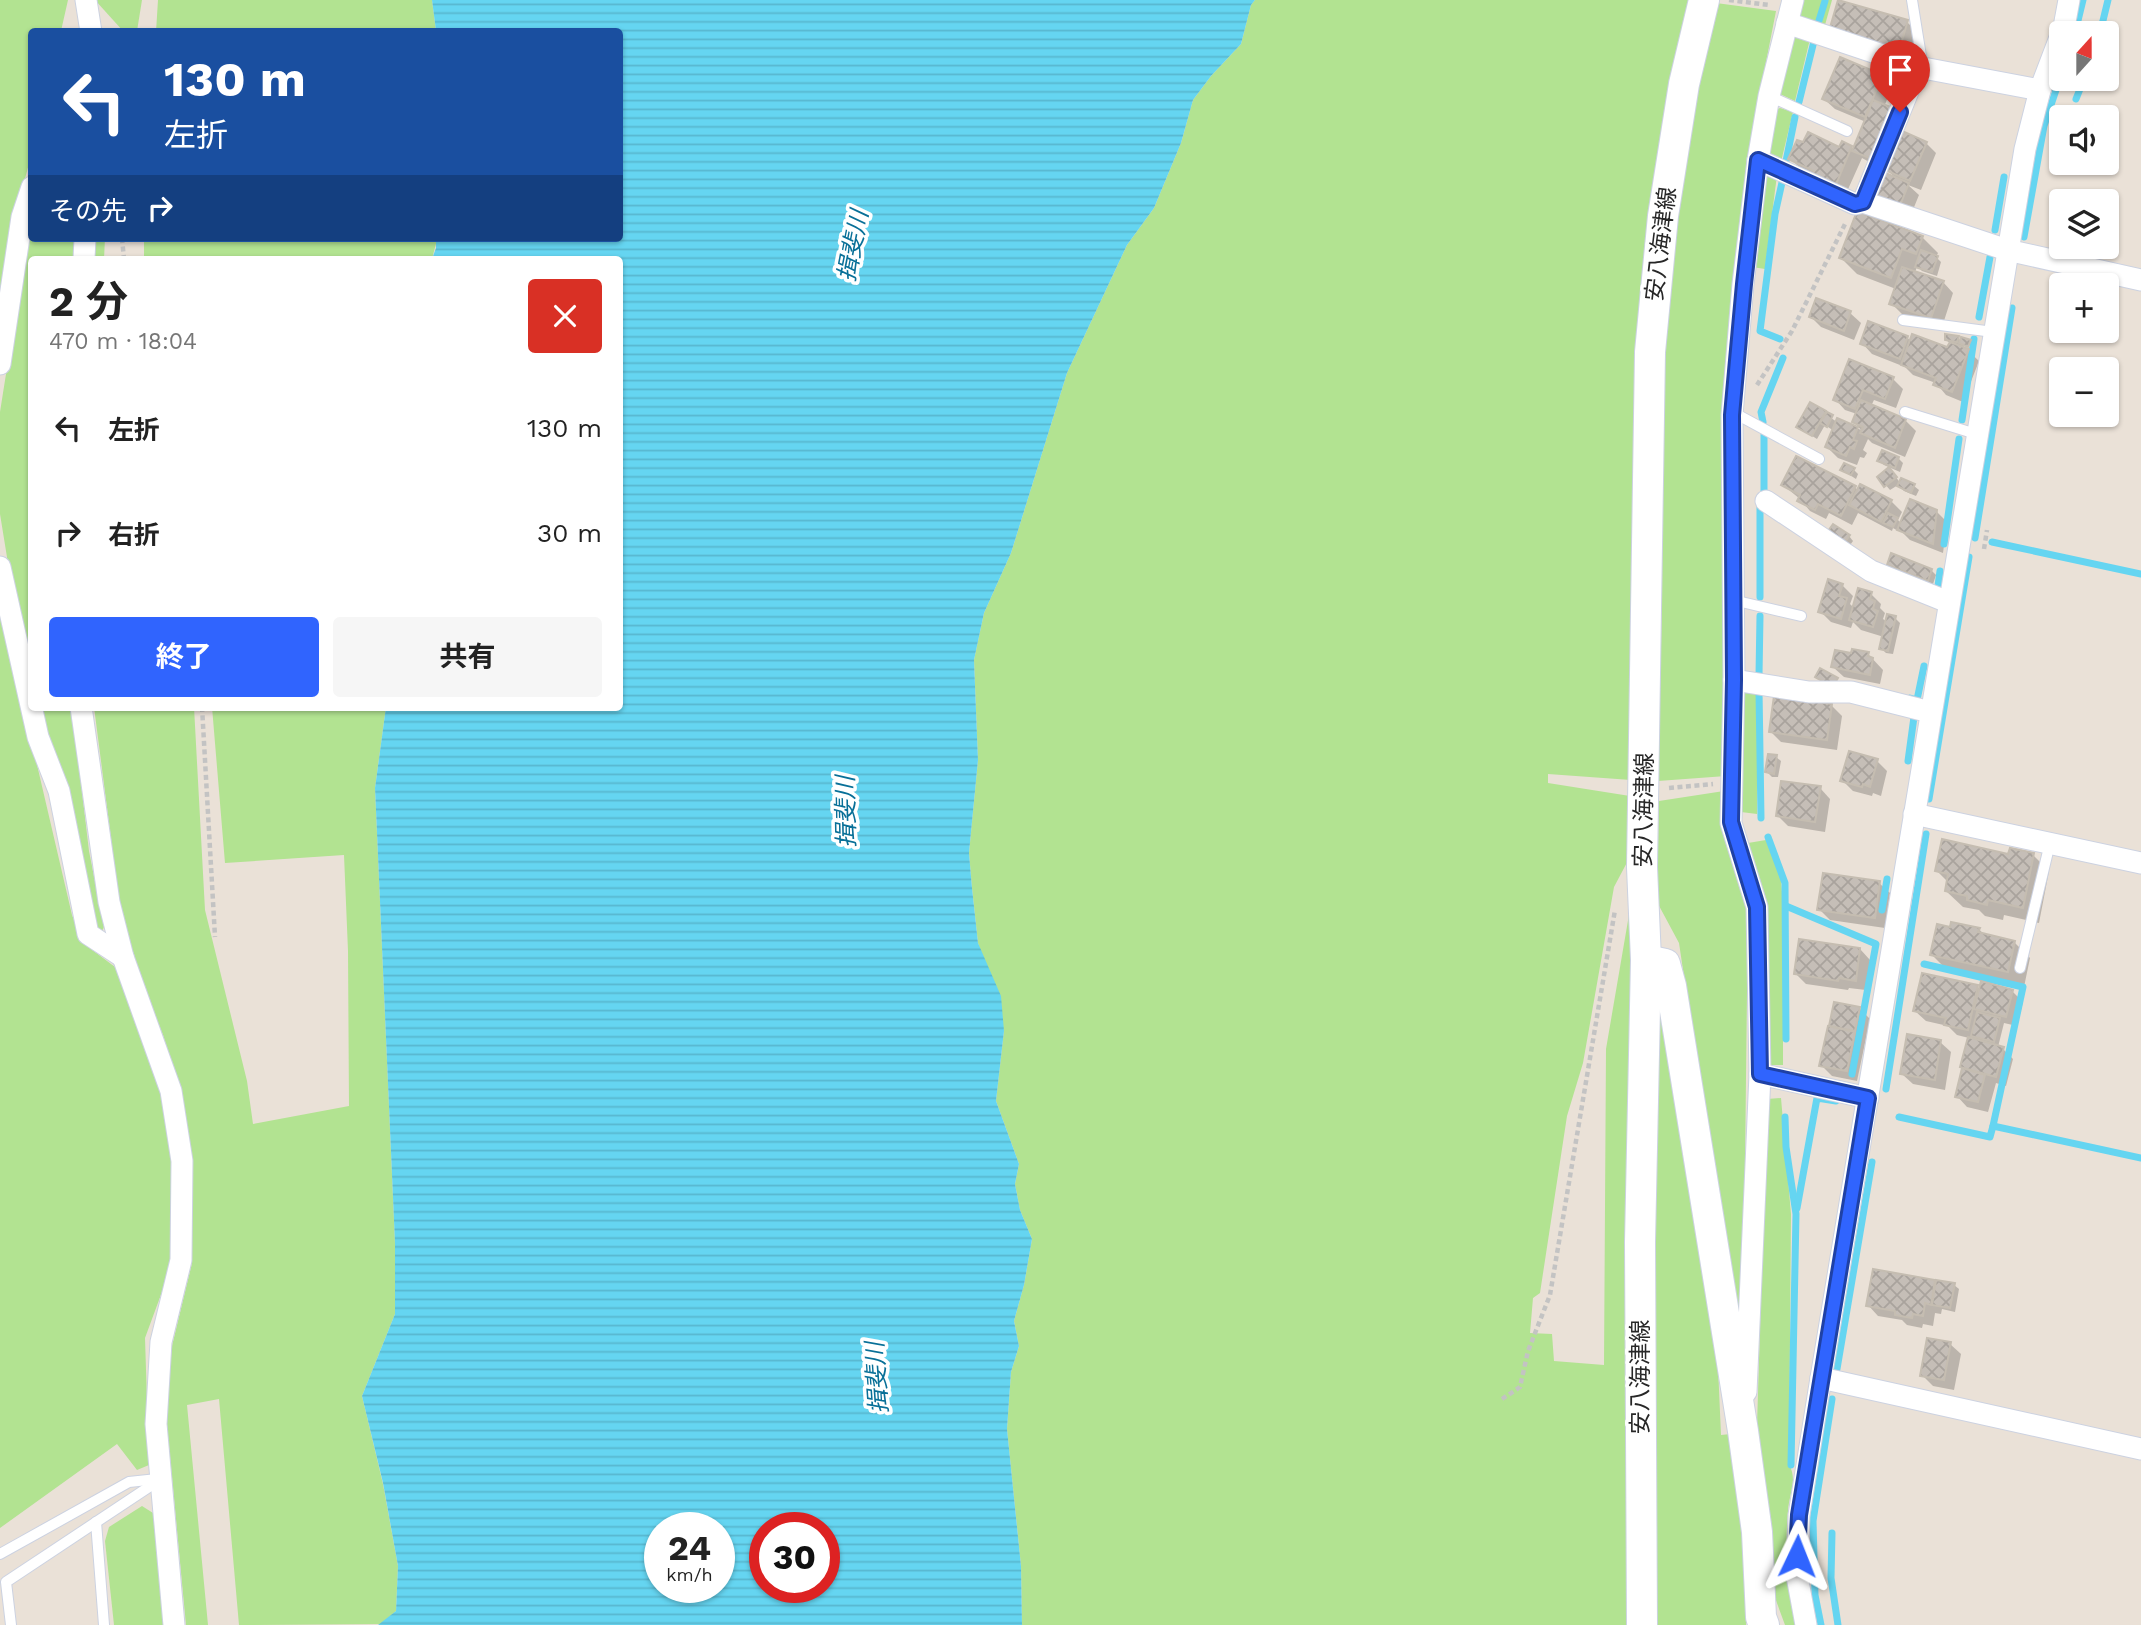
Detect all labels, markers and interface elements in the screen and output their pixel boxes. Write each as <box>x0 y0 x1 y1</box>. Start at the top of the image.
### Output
north arrow <box>2049 21 2119 91</box>
map controls <box>2049 21 2119 427</box>
pin <box>1870 40 1930 112</box>
text: 130 m <box>164 50 306 108</box>
icon: arrive <box>1881 51 1919 89</box>
icon: left <box>49 56 140 147</box>
button: sound <box>2049 105 2119 175</box>
text: 左折 <box>164 116 228 154</box>
street label: 安八海津線 <box>1641 185 1681 303</box>
icon: right <box>141 189 179 227</box>
button: layers <box>2049 189 2119 259</box>
text: その先 <box>49 196 127 226</box>
water label: 揖斐川 <box>832 205 874 284</box>
button: + <box>2049 273 2119 343</box>
text: 2 分 <box>49 277 128 326</box>
button: close <box>528 279 602 353</box>
text: 470 m · 18:04 <box>49 328 197 355</box>
button: − <box>2049 357 2119 427</box>
icon: left <box>49 409 87 447</box>
text: 130 m <box>527 413 602 443</box>
text: 左折 <box>108 415 160 445</box>
icon: right <box>49 514 87 552</box>
text: 30 m <box>537 518 602 548</box>
text: 右折 <box>108 520 160 550</box>
button: 終了 <box>49 617 319 697</box>
button: 共有 <box>333 617 602 697</box>
street label: 安八海津線 <box>1629 752 1659 868</box>
water label: 揖斐川 <box>831 773 861 848</box>
street label: 安八海津線 <box>1627 1320 1654 1435</box>
water label: 揖斐川 <box>860 1338 893 1415</box>
speed limit sign: 30 <box>749 1512 840 1603</box>
position arrow <box>1760 1519 1834 1593</box>
text: 24 <box>668 1527 711 1569</box>
text: km/h <box>666 1564 713 1585</box>

